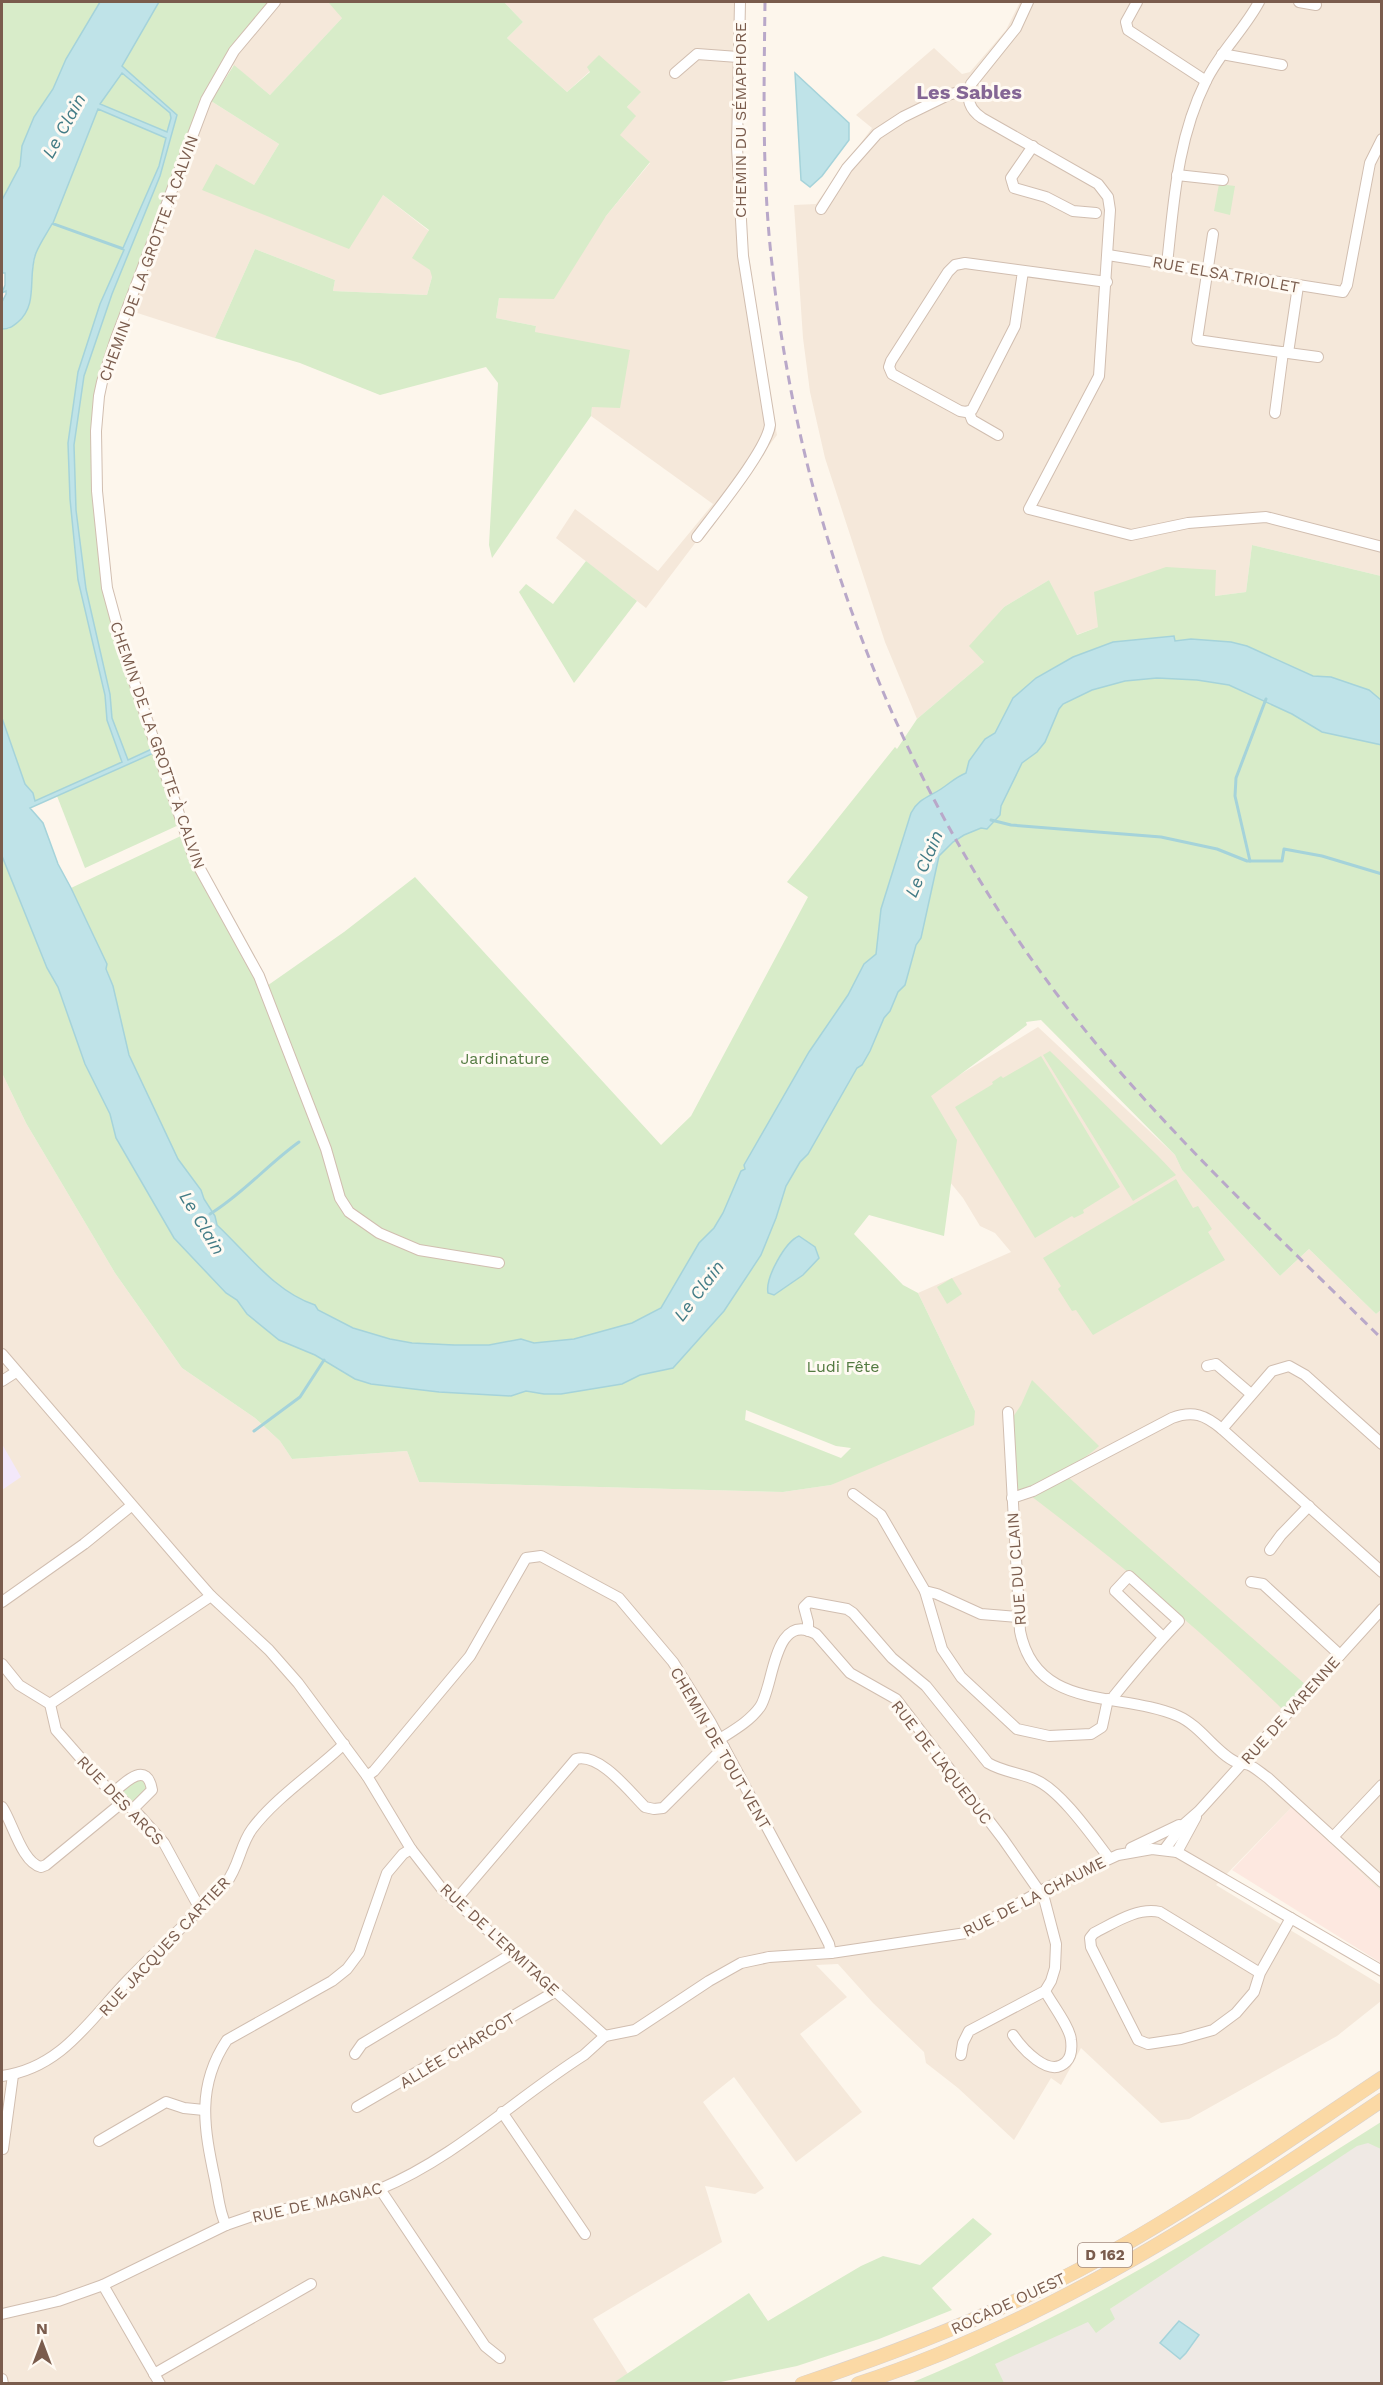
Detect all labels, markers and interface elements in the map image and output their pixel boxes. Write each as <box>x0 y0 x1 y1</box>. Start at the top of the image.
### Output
street label: CHEMIN DU SÉMAPHORE <box>731 22 750 218</box>
district label: Les Sables <box>916 80 1022 104</box>
water label: Le Clain <box>37 90 90 162</box>
street label: CHEMIN DE LA GROTTE À CALVIN <box>95 133 202 384</box>
street label: RUE ELSA TRIOLET <box>1151 252 1301 297</box>
street label: CHEMIN DE LA GROTTE À CALVIN <box>106 619 209 871</box>
water label: Le Clain <box>900 827 947 900</box>
park label: Jardinature <box>460 1049 550 1068</box>
water label: Le Clain <box>175 1187 230 1258</box>
water label: Le Clain <box>669 1256 728 1325</box>
park label: Ludi Fête <box>807 1357 879 1376</box>
street label: RUE DU CLAIN <box>1003 1512 1030 1626</box>
street label: RUE DE VARENNE <box>1237 1652 1344 1768</box>
street label: CHEMIN DE TOUT VENT <box>666 1664 775 1833</box>
street label: RUE DE L'AQUEDUC <box>887 1697 996 1828</box>
street label: RUE DES ARCS <box>73 1752 168 1849</box>
street label: RUE DE LA CHAUME <box>960 1852 1109 1941</box>
street label: RUE JACQUES CARTIER <box>95 1873 234 2020</box>
street label: RUE DE L'ERMITAGE <box>436 1879 563 1999</box>
street label: ALLÉE CHARCOT <box>396 2008 519 2092</box>
street label: RUE DE MAGNAC <box>250 2178 384 2227</box>
road number: D 162 <box>1078 2243 1132 2267</box>
street label: ROCADE OUEST <box>948 2268 1069 2338</box>
north arrow <box>12 2313 72 2373</box>
text: N <box>36 2319 48 2338</box>

